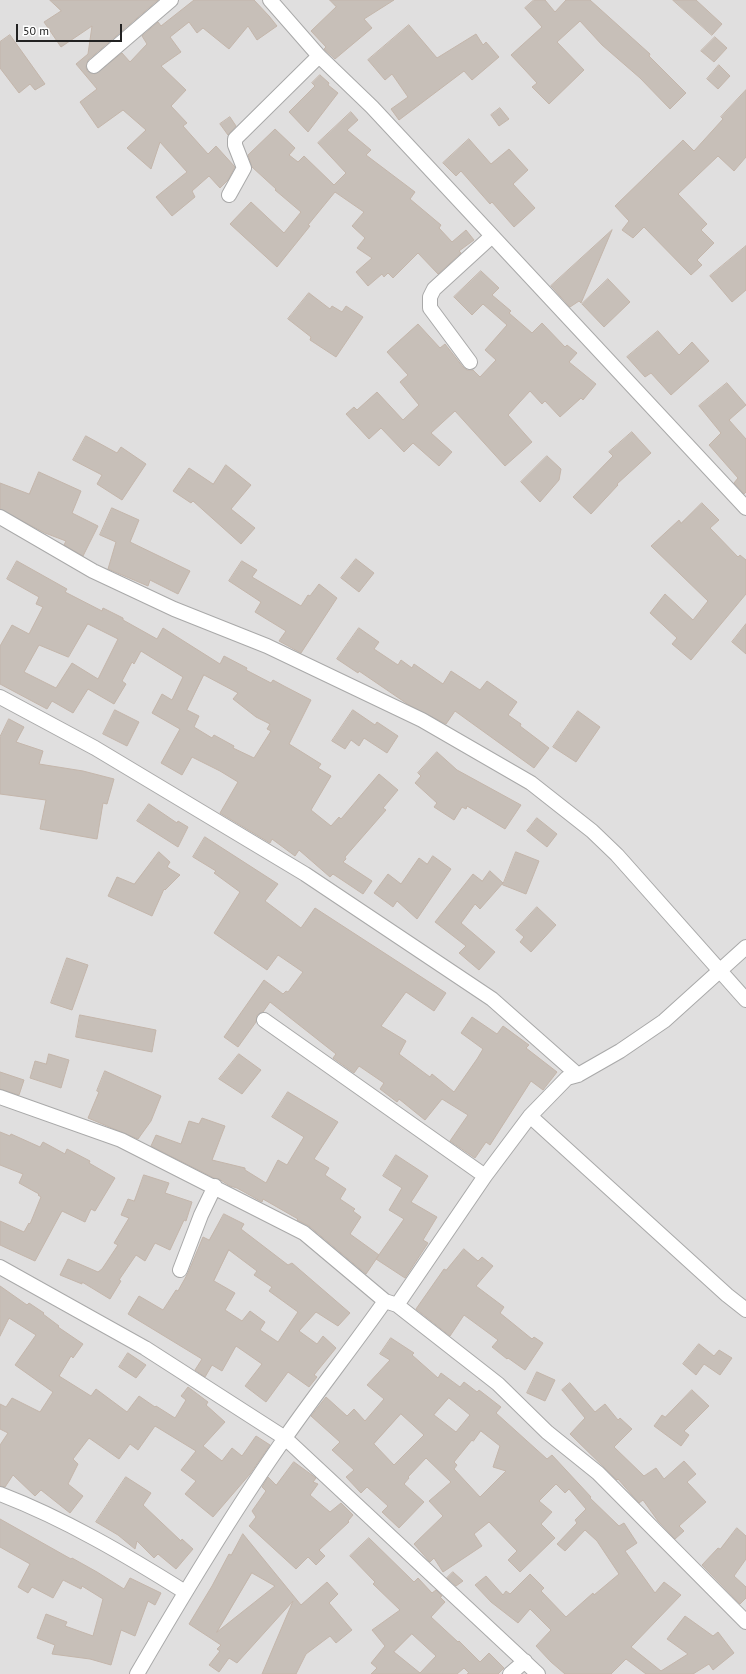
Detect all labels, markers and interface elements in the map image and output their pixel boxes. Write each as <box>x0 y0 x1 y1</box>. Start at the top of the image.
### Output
scale bar <box>18 16 124 42</box>
text: 50 m <box>23 23 49 38</box>

